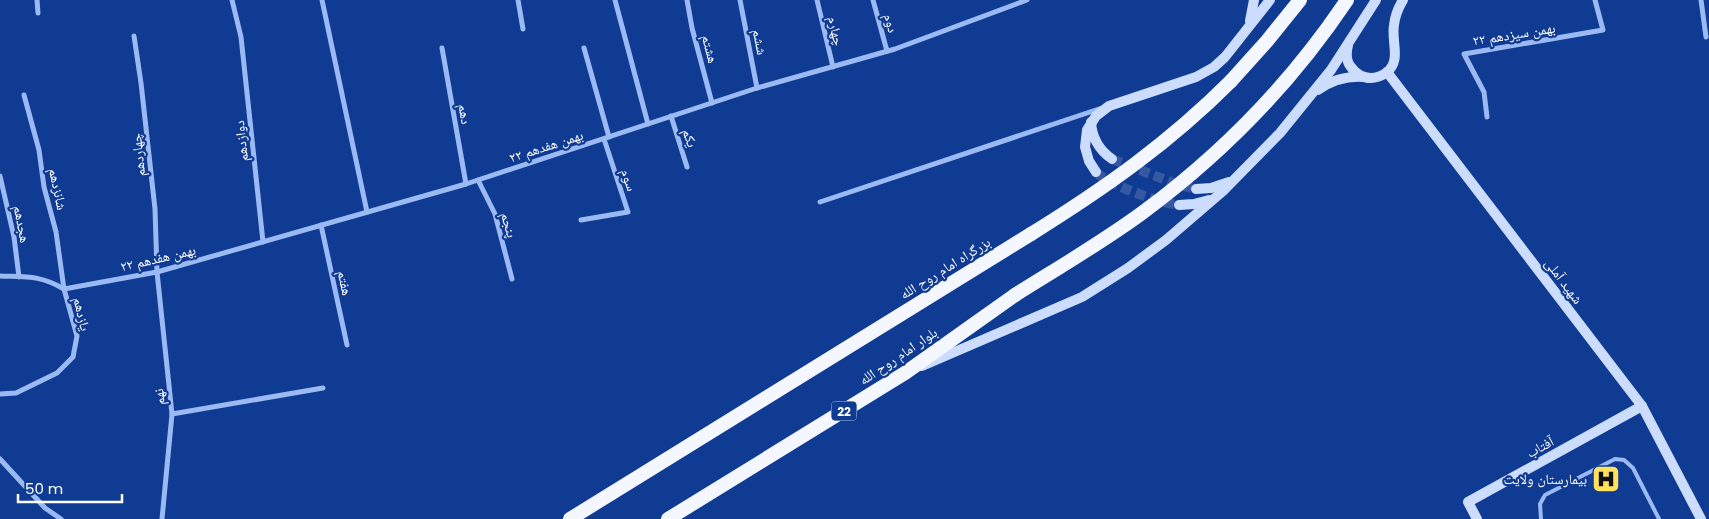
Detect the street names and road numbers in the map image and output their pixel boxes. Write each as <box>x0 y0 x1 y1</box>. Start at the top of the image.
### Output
street label: دوم <box>879 11 903 35</box>
street label: چهارم <box>823 14 849 48</box>
street label: ۲۲ بهمن سیزدهم <box>1471 18 1557 50</box>
street label: ششم <box>748 27 772 57</box>
street label: هشتم <box>697 33 723 65</box>
street label: دهم <box>453 102 477 126</box>
street label: دوازدهم <box>229 119 253 163</box>
street label: ۲۲ بهمن هفدهم <box>506 125 586 167</box>
street label: یکم <box>678 126 702 150</box>
street label: چهاردهم <box>126 132 150 178</box>
street label: شانزدهم <box>44 166 72 212</box>
street label: سوم <box>616 166 642 194</box>
street label: هجدهم <box>9 204 35 244</box>
street label: پنجم <box>496 210 522 240</box>
street label: بزرگراه امام روح الله <box>896 232 994 304</box>
street label: ۲۲ بهمن هفدهم <box>118 240 198 276</box>
street label: شهید آملی <box>1540 254 1588 308</box>
street label: هفتم <box>333 269 357 297</box>
street label: یازدهم <box>68 295 96 333</box>
street label: بلوار امام روح الله <box>855 322 941 390</box>
street label: نهم <box>148 388 170 406</box>
road number: 22 <box>832 402 856 421</box>
street label: آفتاب <box>1523 431 1558 463</box>

